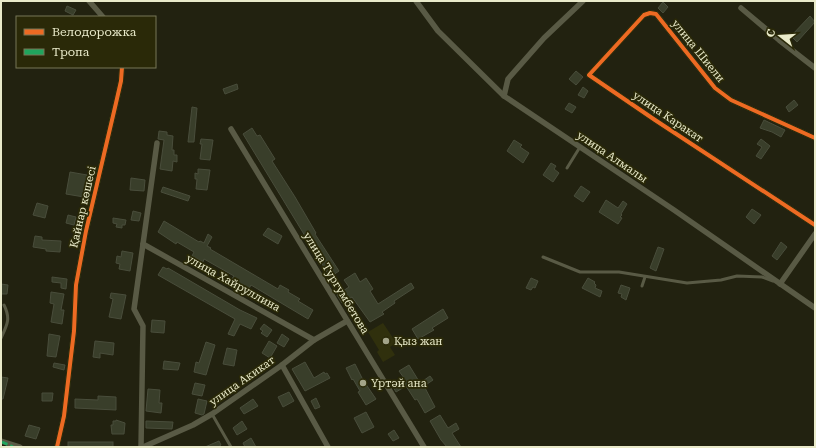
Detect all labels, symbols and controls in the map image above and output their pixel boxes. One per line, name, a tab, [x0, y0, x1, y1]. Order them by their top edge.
legend	[16, 16, 156, 68]
north arrow	[760, 16, 800, 56]
street label: улица Шиели	[669, 17, 727, 85]
text: Велодорожка	[52, 25, 137, 39]
text: С	[764, 27, 778, 39]
text: Тропа	[52, 45, 90, 59]
street label: улица Каракат	[630, 89, 706, 145]
street label: улица Алмалы	[574, 129, 650, 185]
street label: Қайнар көшесі	[67, 164, 99, 249]
street label: улица Тургумбетова	[300, 230, 372, 336]
street label: улица Хайруллина	[184, 252, 282, 314]
place label: Қыз жан	[394, 335, 443, 348]
marker: Қыз жан	[381, 336, 391, 346]
street label: улица Акикат	[207, 354, 277, 408]
place label: Үртәй ана	[371, 377, 427, 390]
marker: Үртәй ана	[358, 378, 368, 388]

